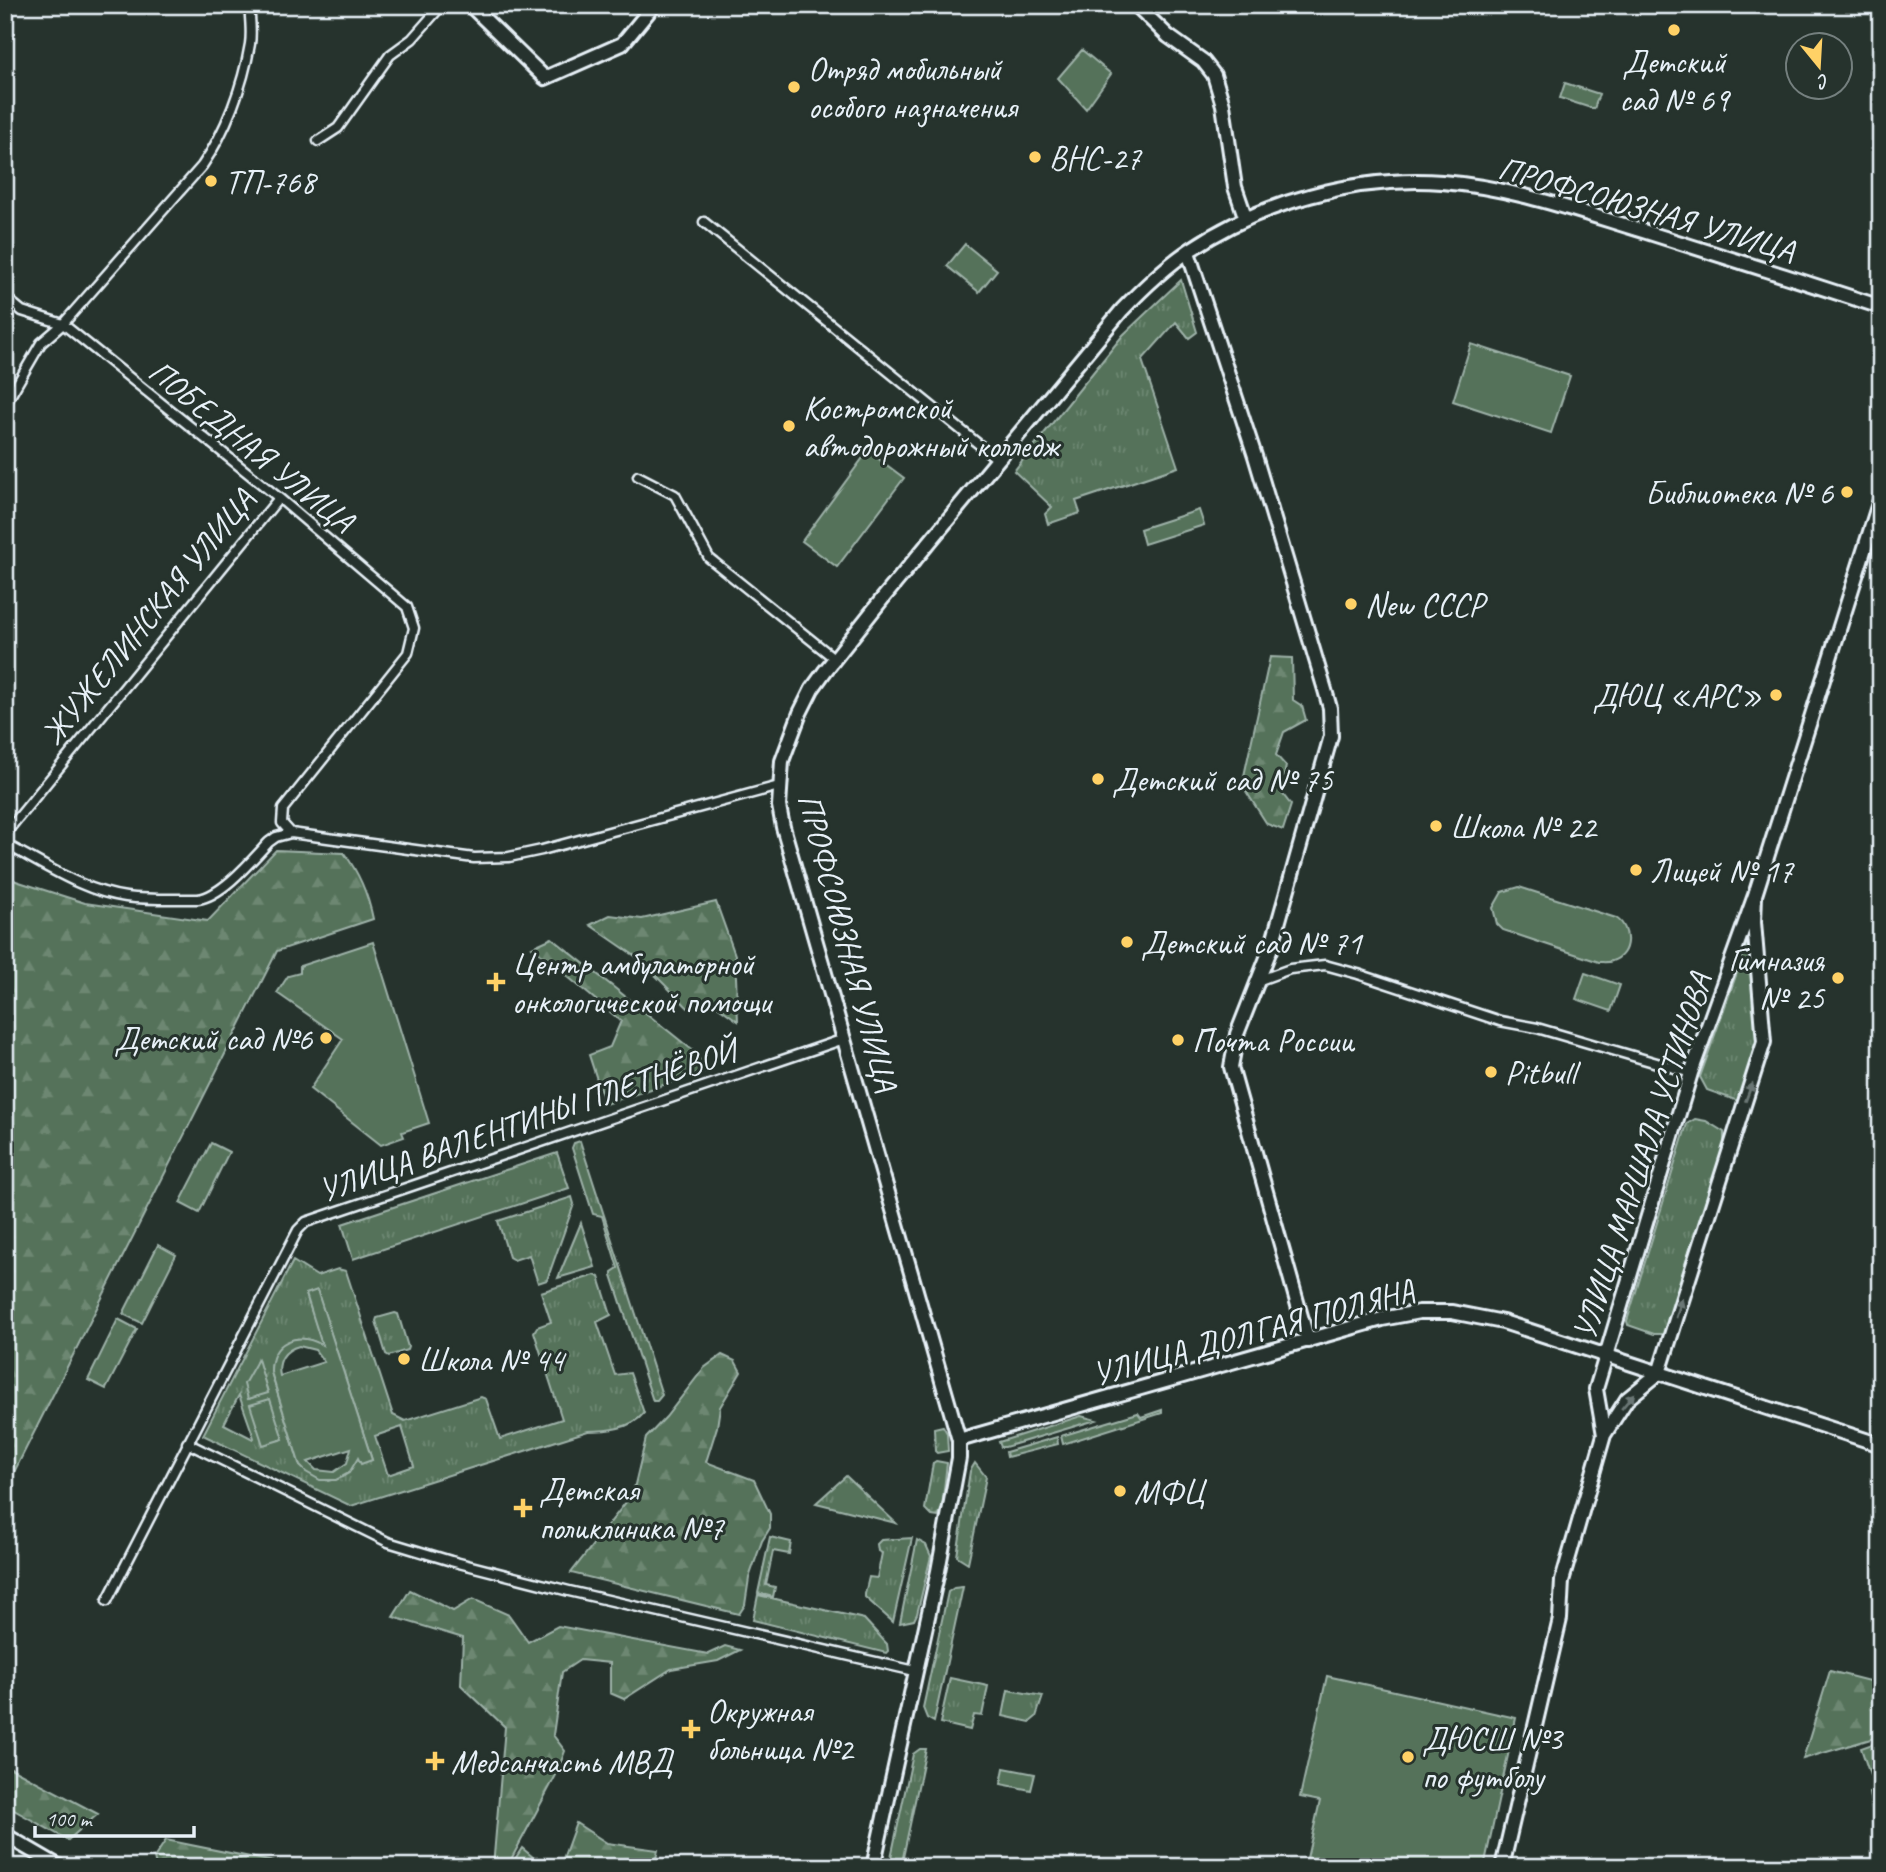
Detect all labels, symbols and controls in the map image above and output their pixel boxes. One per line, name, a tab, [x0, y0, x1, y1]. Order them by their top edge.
marker: Детский сад № 69	[1666, 22, 1682, 38]
north arrow	[1784, 32, 1854, 102]
place label: Детский сад № 69	[1619, 41, 1732, 121]
place label: Отряд мобильный особого назначения	[808, 48, 1020, 128]
text: С	[1813, 68, 1832, 95]
marker: Отряд мобильный особого назначения	[786, 79, 802, 95]
place label: ВНС-27	[1049, 137, 1143, 179]
street label: ПРОФСОЮЗНАЯ УЛИЦА	[1494, 147, 1801, 272]
marker: ВНС-27	[1027, 149, 1043, 165]
place label: ТП-768	[225, 161, 318, 203]
marker: ТП-768	[203, 173, 219, 189]
street label: ПОБЕДНАЯ УЛИЦА	[140, 350, 364, 542]
place label: Костромской автодорожный колледж	[803, 387, 1061, 467]
marker: Костромской автодорожный колледж	[781, 418, 797, 434]
place label: Библиотека № 6	[1645, 472, 1834, 514]
street label: ЖУЖЕЛИНСКАЯ УЛИЦА	[32, 479, 265, 753]
marker: Библиотека № 6	[1839, 484, 1855, 500]
place label: New СССР	[1365, 584, 1489, 626]
marker: New СССР	[1343, 596, 1359, 612]
place label: ДЮЦ «АРС»	[1592, 675, 1762, 717]
marker: ДЮЦ «АРС»	[1768, 687, 1784, 703]
place label: Детский сад № 75	[1112, 759, 1335, 801]
marker: Детский сад № 75	[1090, 771, 1106, 787]
street label: ПРОФСОЮЗНАЯ УЛИЦА	[788, 789, 908, 1097]
place label: Школа № 22	[1450, 806, 1599, 848]
marker: Школа № 22	[1428, 818, 1444, 834]
place label: Лицей № 17	[1650, 850, 1795, 892]
marker: Лицей № 17	[1628, 862, 1644, 878]
place label: Детский сад № 71	[1141, 922, 1364, 964]
marker: Детский сад № 71	[1119, 934, 1135, 950]
place label: Гимназия № 25	[1729, 939, 1826, 1019]
place label: Центр амбулаторной онкологической помощи	[512, 943, 774, 1023]
street label: УЛИЦА МАРШАЛА УСТИНОВА	[1563, 966, 1722, 1345]
marker: Гимназия № 25	[1830, 970, 1846, 986]
marker: Центр амбулаторной онкологической помощи	[486, 972, 506, 992]
place label: Детский сад №6	[114, 1018, 313, 1060]
place label: Почта России	[1192, 1020, 1356, 1062]
street label: УЛИЦА ВАЛЕНТИНЫ ПЛЕТНЁВОЙ	[313, 1027, 746, 1211]
marker: Детский сад №6	[318, 1030, 334, 1046]
marker: Почта России	[1170, 1032, 1186, 1048]
place label: Pitbull	[1505, 1052, 1581, 1094]
marker: Pitbull	[1483, 1064, 1499, 1080]
one-way arrow	[1743, 1081, 1754, 1102]
street label: УЛИЦА ДОЛГАЯ ПОЛЯНА	[1088, 1268, 1420, 1395]
one-way arrow	[1674, 1297, 1684, 1318]
place label: Школа № 44	[418, 1339, 567, 1381]
marker: Школа № 44	[396, 1351, 412, 1367]
one-way arrow	[1620, 1392, 1636, 1410]
place label: Детская поликлиника №7	[539, 1469, 726, 1549]
place label: МФЦ	[1134, 1471, 1208, 1513]
marker: МФЦ	[1112, 1483, 1128, 1499]
marker: Детская поликлиника №7	[513, 1498, 533, 1518]
place label: Окружная больница №2	[707, 1690, 856, 1770]
place label: ДЮСШ №3 по футболу	[1422, 1718, 1564, 1798]
marker: Окружная больница №2	[681, 1719, 701, 1739]
place label: Медсанчасть МВД	[451, 1741, 674, 1783]
marker: ДЮСШ №3 по футболу	[1400, 1749, 1416, 1765]
marker: Медсанчасть МВД	[425, 1751, 445, 1771]
scale bar	[35, 1795, 194, 1839]
text: 100 m	[46, 1806, 93, 1832]

